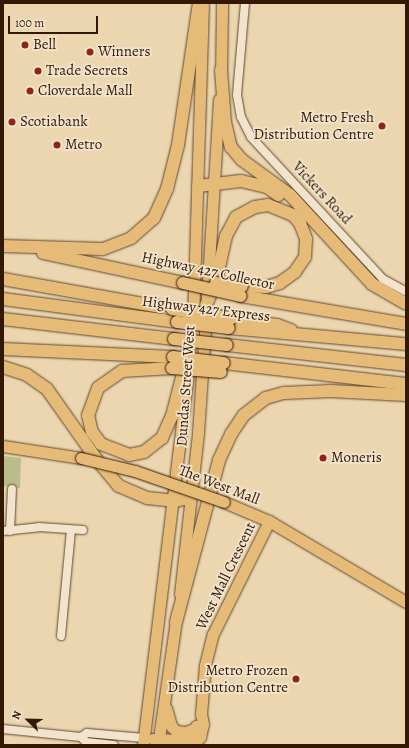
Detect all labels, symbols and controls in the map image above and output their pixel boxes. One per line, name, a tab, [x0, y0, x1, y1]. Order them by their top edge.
scale bar	[10, 8, 100, 34]
text: 100 m	[15, 15, 44, 31]
place label: Bell	[33, 36, 56, 54]
marker: Bell	[20, 40, 30, 50]
place label: Winners	[98, 43, 151, 61]
marker: Winners	[85, 47, 95, 57]
place label: Trade Secrets	[46, 62, 128, 80]
marker: Trade Secrets	[33, 66, 43, 76]
place label: Cloverdale Mall	[38, 82, 132, 100]
marker: Cloverdale Mall	[25, 86, 35, 96]
place label: Metro Fresh Distribution Centre	[253, 108, 374, 143]
place label: Scotiabank	[20, 113, 88, 131]
marker: Scotiabank	[7, 117, 17, 127]
marker: Metro Fresh Distribution Centre	[377, 121, 387, 131]
place label: Metro	[65, 136, 102, 154]
marker: Metro	[52, 140, 62, 150]
street label: Vickers Road	[288, 158, 356, 228]
street label: Highway 427 Collector	[140, 248, 276, 294]
street label: Highway 427 Express	[141, 292, 271, 326]
street label: Dundas Street West	[173, 325, 199, 447]
place label: Moneris	[331, 449, 382, 467]
marker: Moneris	[318, 453, 328, 463]
street label: The West Mall	[176, 461, 262, 509]
street label: West Mall Crescent	[192, 520, 260, 632]
place label: Metro Frozen Distribution Centre	[167, 661, 288, 696]
marker: Metro Frozen Distribution Centre	[291, 674, 301, 684]
north arrow	[8, 700, 48, 740]
text: N	[8, 709, 25, 722]

